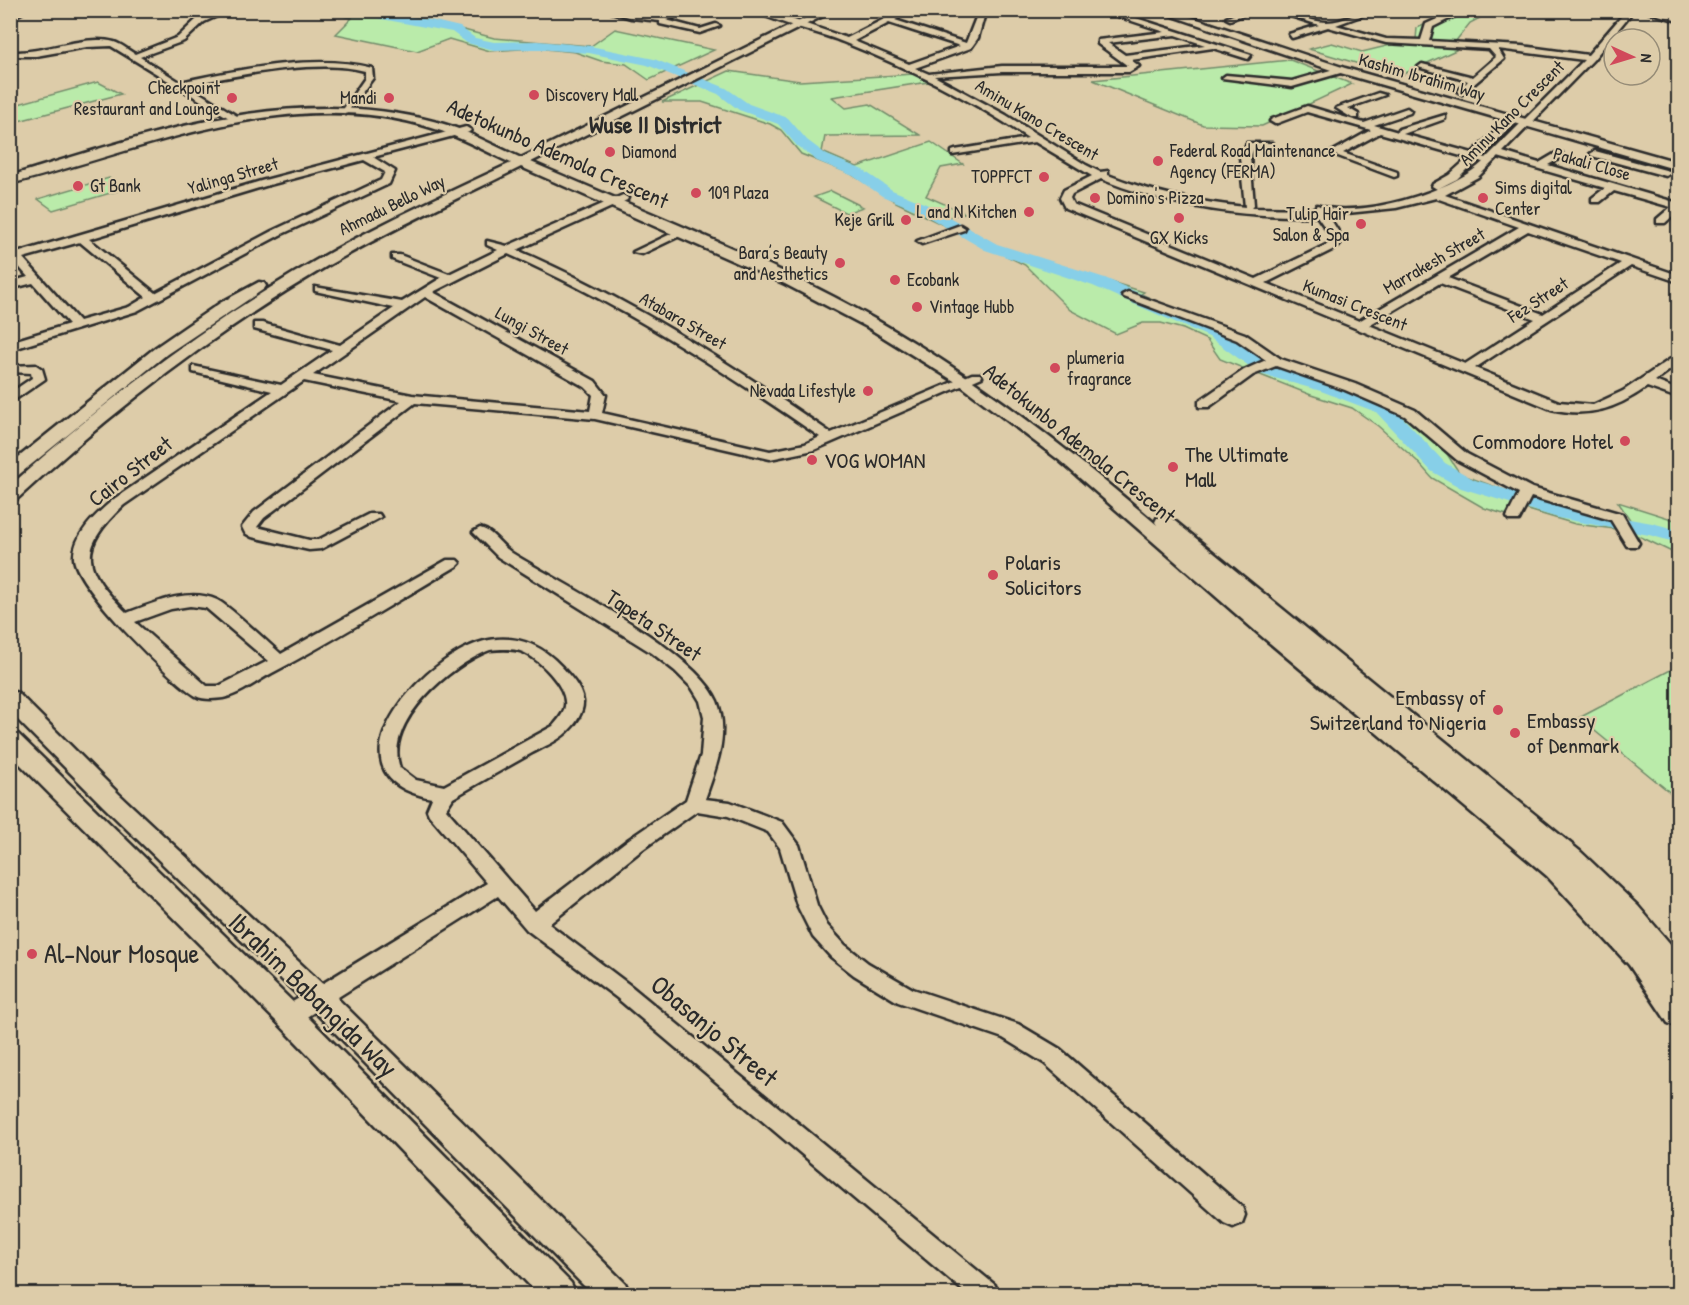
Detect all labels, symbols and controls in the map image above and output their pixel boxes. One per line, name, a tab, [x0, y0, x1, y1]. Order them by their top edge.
north arrow	[1602, 27, 1662, 87]
street label: Kashim Ibrahim Way	[1356, 46, 1489, 107]
text: N	[1636, 53, 1658, 64]
street label: Aminu Kano Crescent	[1453, 54, 1571, 171]
street label: Aminu Kano Crescent	[971, 73, 1104, 167]
place label: Checkpoint Restaurant and Lounge	[74, 75, 221, 121]
place label: Discovery Mall	[546, 82, 639, 107]
place label: Mandi	[340, 85, 377, 110]
marker: Discovery Mall	[527, 88, 541, 102]
marker: Checkpoint Restaurant and Lounge	[225, 91, 239, 105]
marker: Mandi	[382, 91, 396, 105]
street label: Adetokunbo Ademola Crescent	[443, 91, 674, 216]
district label: Wuse II District	[589, 108, 722, 140]
place label: Federal Road Maintenance Agency (FERMA)	[1169, 138, 1335, 184]
place label: Diamond	[622, 139, 676, 164]
street label: Pakali Close	[1551, 141, 1634, 186]
marker: Diamond	[603, 145, 617, 159]
street label: Yalinga Street	[185, 150, 282, 200]
marker: Federal Road Maintenance Agency (FERMA)	[1151, 154, 1165, 168]
place label: TOPPFCT	[971, 164, 1033, 189]
street label: Ahmadu Bello Way	[335, 168, 449, 241]
marker: TOPPFCT	[1037, 170, 1051, 184]
place label: Gt Bank	[90, 173, 141, 198]
place label: Sims digital Center	[1495, 175, 1572, 221]
marker: Gt Bank	[71, 179, 85, 193]
place label: 109 Plaza	[708, 180, 769, 205]
place label: Domino's Pizza	[1107, 185, 1204, 210]
marker: 109 Plaza	[689, 186, 703, 200]
marker: Domino's Pizza	[1088, 191, 1102, 205]
marker: Sims digital Center	[1476, 191, 1490, 205]
place label: L and N Kitchen	[917, 199, 1017, 224]
place label: Tulip Hair Salon & Spa	[1273, 201, 1349, 247]
marker: L and N Kitchen	[1022, 205, 1036, 219]
place label: Keje Grill	[835, 207, 894, 232]
marker: GX Kicks	[1172, 211, 1186, 225]
marker: Keje Grill	[899, 213, 913, 227]
marker: Tulip Hair Salon & Spa	[1354, 217, 1368, 231]
street label: Marrakesh Street	[1378, 221, 1490, 300]
place label: GX Kicks	[1150, 225, 1208, 250]
place label: Bara’s Beauty and Aesthetics	[734, 240, 828, 286]
marker: Bara’s Beauty and Aesthetics	[833, 256, 847, 270]
place label: Ecobank	[907, 267, 960, 292]
street label: Fez Street	[1502, 270, 1574, 329]
street label: Kumasi Crescent	[1299, 272, 1412, 337]
marker: Ecobank	[888, 273, 902, 287]
street label: Atabara Street	[635, 286, 732, 356]
place label: Vintage Hubb	[929, 294, 1014, 319]
street label: Lungi Street	[491, 300, 574, 361]
marker: Vintage Hubb	[910, 300, 924, 314]
place label: plumeria fragrance	[1067, 345, 1132, 391]
street label: Adetokunbo Ademola Crescent	[978, 356, 1183, 530]
marker: plumeria fragrance	[1048, 361, 1062, 375]
place label: Nevada Lifestyle	[750, 378, 856, 403]
marker: Nevada Lifestyle	[861, 384, 875, 398]
place label: Commodore Hotel	[1472, 426, 1613, 456]
street label: Cairo Street	[82, 428, 179, 513]
marker: Commodore Hotel	[1618, 434, 1632, 448]
place label: The Ultimate Mall	[1185, 439, 1289, 494]
place label: VOG WOMAN	[824, 445, 926, 475]
marker: VOG WOMAN	[805, 453, 819, 467]
marker: The Ultimate Mall	[1166, 460, 1180, 474]
place label: Polaris Solicitors	[1005, 547, 1082, 602]
marker: Polaris Solicitors	[986, 568, 1000, 582]
street label: Tapeta Street	[600, 582, 708, 668]
place label: Embassy of Switzerland to Nigeria	[1310, 682, 1486, 737]
marker: Embassy of Switzerland to Nigeria	[1491, 703, 1505, 717]
place label: Embassy of Denmark	[1527, 705, 1619, 760]
marker: Embassy of Denmark	[1508, 726, 1522, 740]
street label: Ibrahim Babangida Way	[220, 904, 406, 1085]
place label: Al-Nour Mosque	[44, 935, 200, 972]
marker: Al-Nour Mosque	[25, 947, 39, 961]
street label: Obasanjo Street	[643, 966, 787, 1095]

